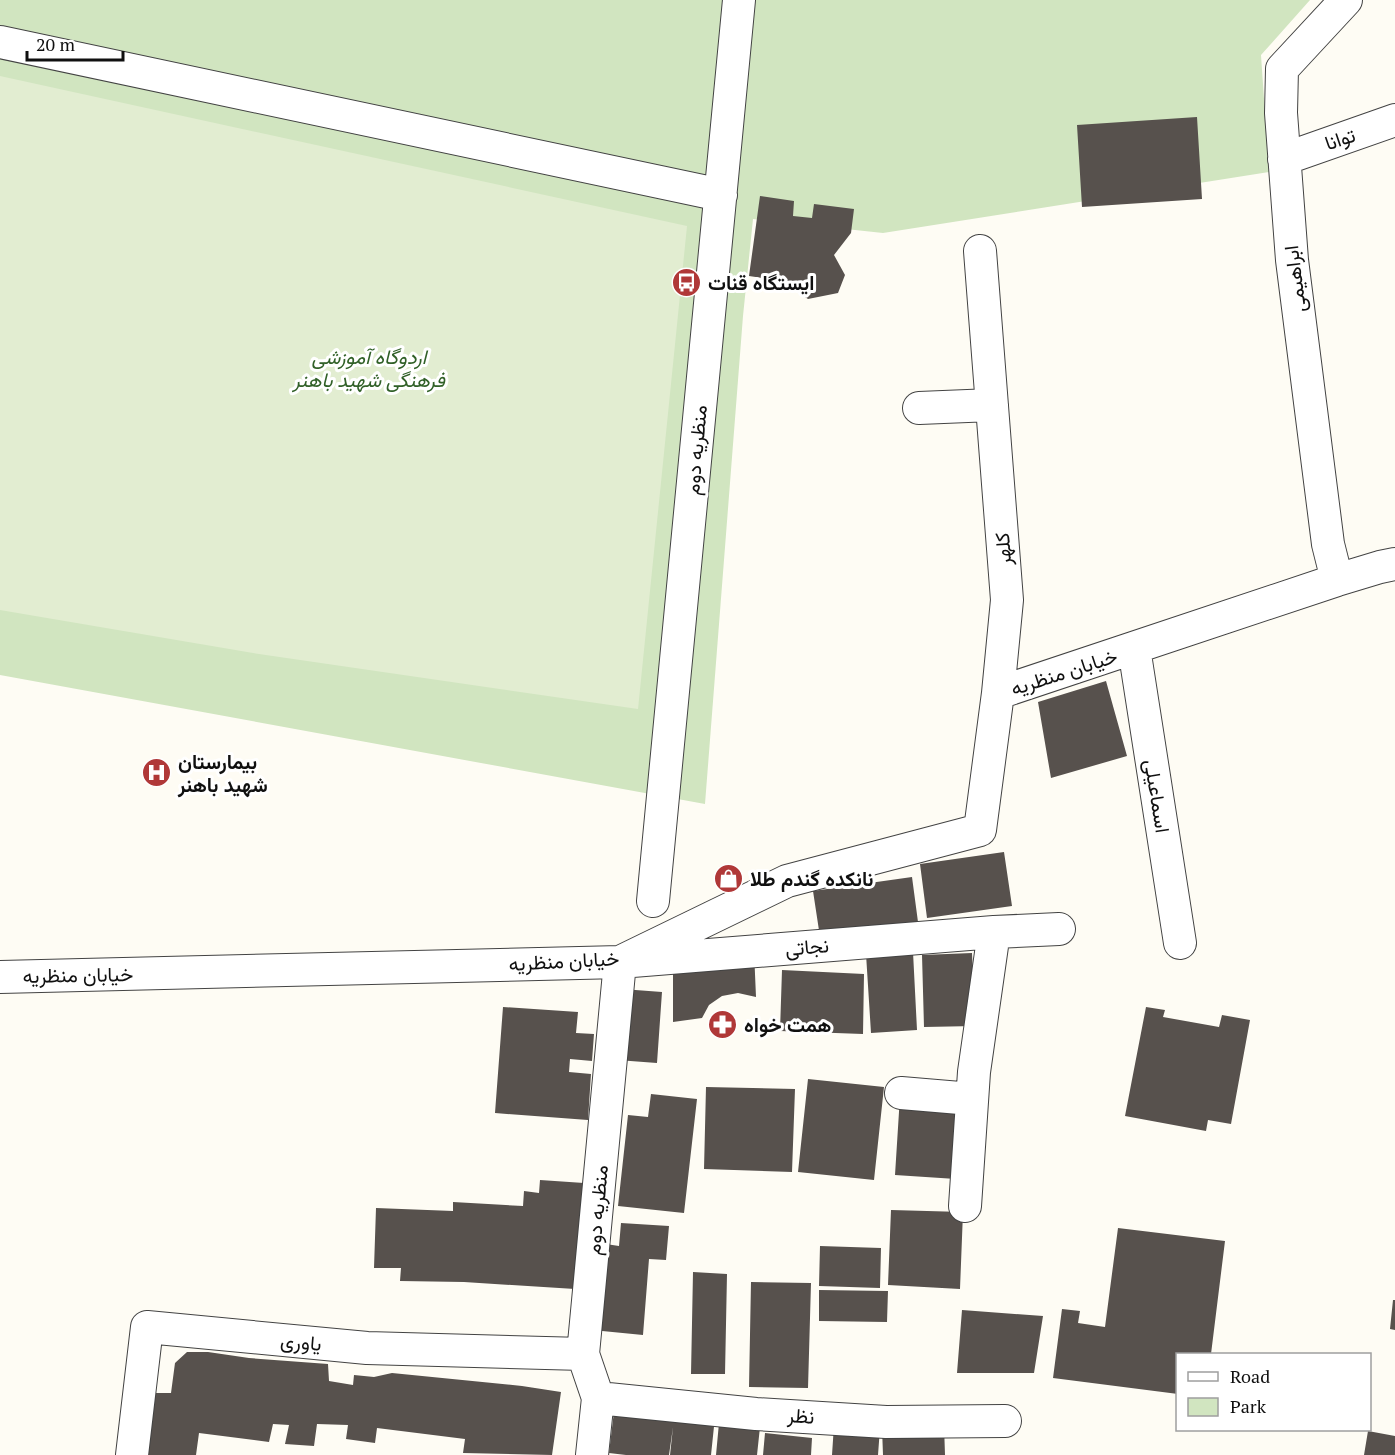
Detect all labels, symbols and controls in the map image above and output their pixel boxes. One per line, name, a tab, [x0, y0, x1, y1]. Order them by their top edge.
scale bar	[27, 24, 123, 62]
text: 20 m	[36, 32, 76, 56]
street label: توانا	[1321, 121, 1359, 156]
street label: ابراهیمی	[1277, 244, 1312, 314]
bus stop icon: ایستگاه قنات	[671, 267, 703, 299]
place label: ایستگاه قنات	[708, 269, 814, 296]
park label: اردوگاه آموزشی فرهنگی شهید باهنر	[291, 343, 446, 393]
street label: منظریه دوم	[678, 404, 713, 496]
street label: کلهر	[988, 532, 1017, 567]
street label: خیابان منظریه	[1007, 642, 1121, 701]
place label: بیمارستان شهید باهنر	[177, 748, 268, 798]
hospital icon: بیمارستان شهید باهنر	[141, 757, 173, 789]
street label: اسماعیلی	[1138, 757, 1177, 835]
shop icon: نانکده گندم طلا	[713, 863, 745, 895]
place label: نانکده گندم طلا	[750, 865, 873, 892]
street label: نجاتی	[784, 931, 830, 962]
street label: خیابان منظریه	[508, 944, 620, 977]
street label: خیابان منظریه	[22, 960, 134, 989]
pharmacy icon: همت خواه	[707, 1009, 739, 1041]
place label: همت خواه	[744, 1011, 831, 1038]
street label: منظریه دوم	[579, 1164, 614, 1256]
street label: یاوری	[279, 1326, 323, 1357]
legend	[1176, 1353, 1371, 1431]
text: Road	[1230, 1364, 1270, 1388]
text: Park	[1230, 1394, 1267, 1418]
street label: نظر	[786, 1401, 815, 1430]

